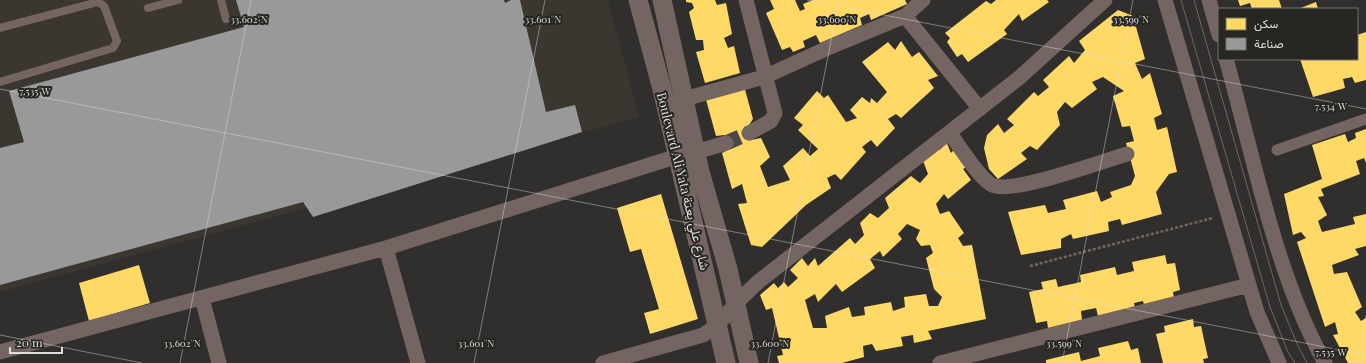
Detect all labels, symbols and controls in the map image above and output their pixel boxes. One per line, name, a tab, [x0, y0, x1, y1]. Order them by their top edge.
legend	[1218, 8, 1358, 60]
text: 33.602°N	[230, 12, 268, 26]
text: 33.601°N	[525, 12, 561, 26]
text: 33.600°N	[818, 12, 856, 26]
text: 33.599°N	[1113, 12, 1149, 26]
text: سكن	[1254, 15, 1278, 32]
text: صناعة	[1254, 35, 1284, 51]
text: 7.535°W	[19, 84, 52, 98]
street label: Boulevard Ali Yata شارع علي يعتة	[651, 90, 714, 272]
text: 7.534°W	[1315, 99, 1348, 113]
scale bar	[10, 329, 62, 355]
text: 20 m	[16, 334, 43, 350]
text: 33.602°N	[163, 336, 201, 350]
text: 33.601°N	[458, 336, 494, 350]
text: 33.600°N	[751, 336, 789, 350]
text: 33.599°N	[1046, 336, 1082, 350]
text: 7.535°W	[1315, 345, 1348, 359]

